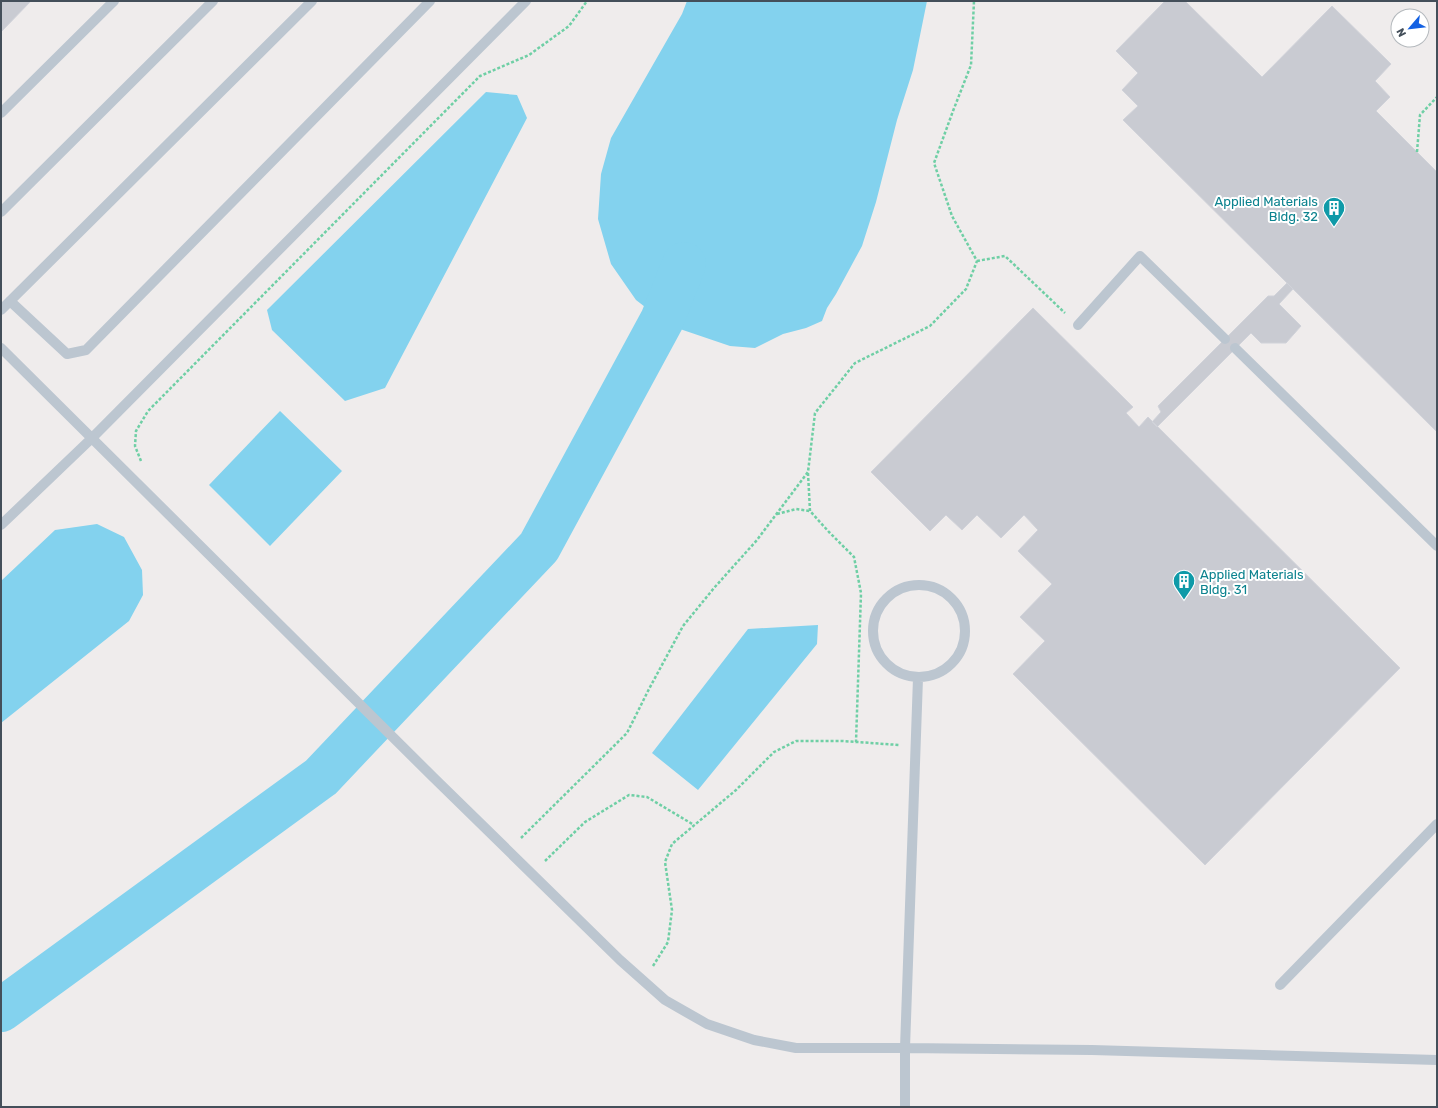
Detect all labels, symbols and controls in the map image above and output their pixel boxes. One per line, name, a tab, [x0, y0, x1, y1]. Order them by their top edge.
north arrow	[1390, 8, 1430, 48]
text: N	[1394, 26, 1409, 39]
place label: Applied Materials Bldg. 32	[1214, 194, 1318, 225]
building icon: Applied Materials Bldg. 32	[1321, 195, 1347, 228]
place label: Applied Materials Bldg. 31	[1200, 567, 1304, 598]
building icon: Applied Materials Bldg. 31	[1171, 568, 1197, 601]

